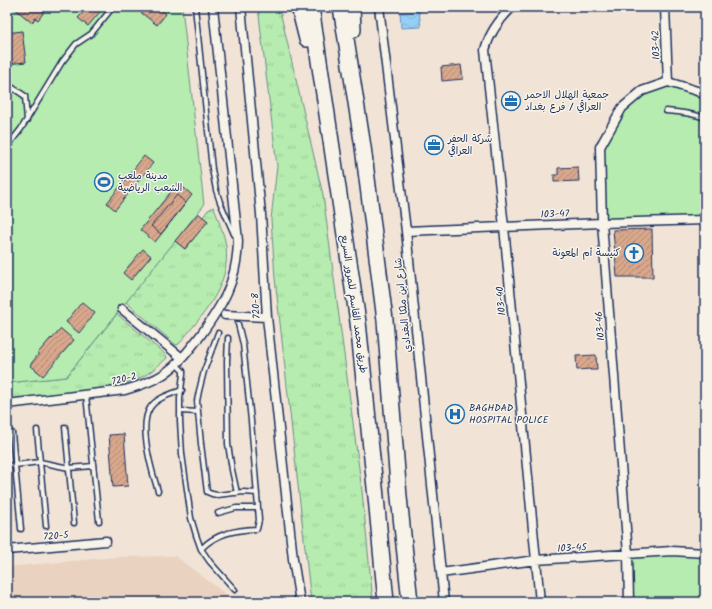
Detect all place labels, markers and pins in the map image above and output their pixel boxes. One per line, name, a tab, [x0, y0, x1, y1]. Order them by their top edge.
place label: جمعية الهلال الاحمر العراقي / فرع بغداد	[524, 87, 609, 115]
office icon: جمعية الهلال الاحمر العراقي / فرع بغداد	[500, 90, 522, 112]
place label: شركة الحفر العراقي	[447, 131, 492, 159]
office icon: شركة الحفر العراقي	[423, 134, 445, 156]
place label: مدينة ملعب الشعب الرياضية	[118, 168, 182, 196]
sports icon: مدينة ملعب الشعب الرياضية	[93, 171, 115, 193]
church icon: كنيسة أم المعونة	[623, 242, 645, 264]
place label: كنيسة أم المعونة	[552, 245, 620, 261]
place label: BAGHDAD HOSPITAL POLICE	[469, 400, 550, 428]
hospital icon: BAGHDAD HOSPITAL POLICE	[444, 403, 466, 425]

